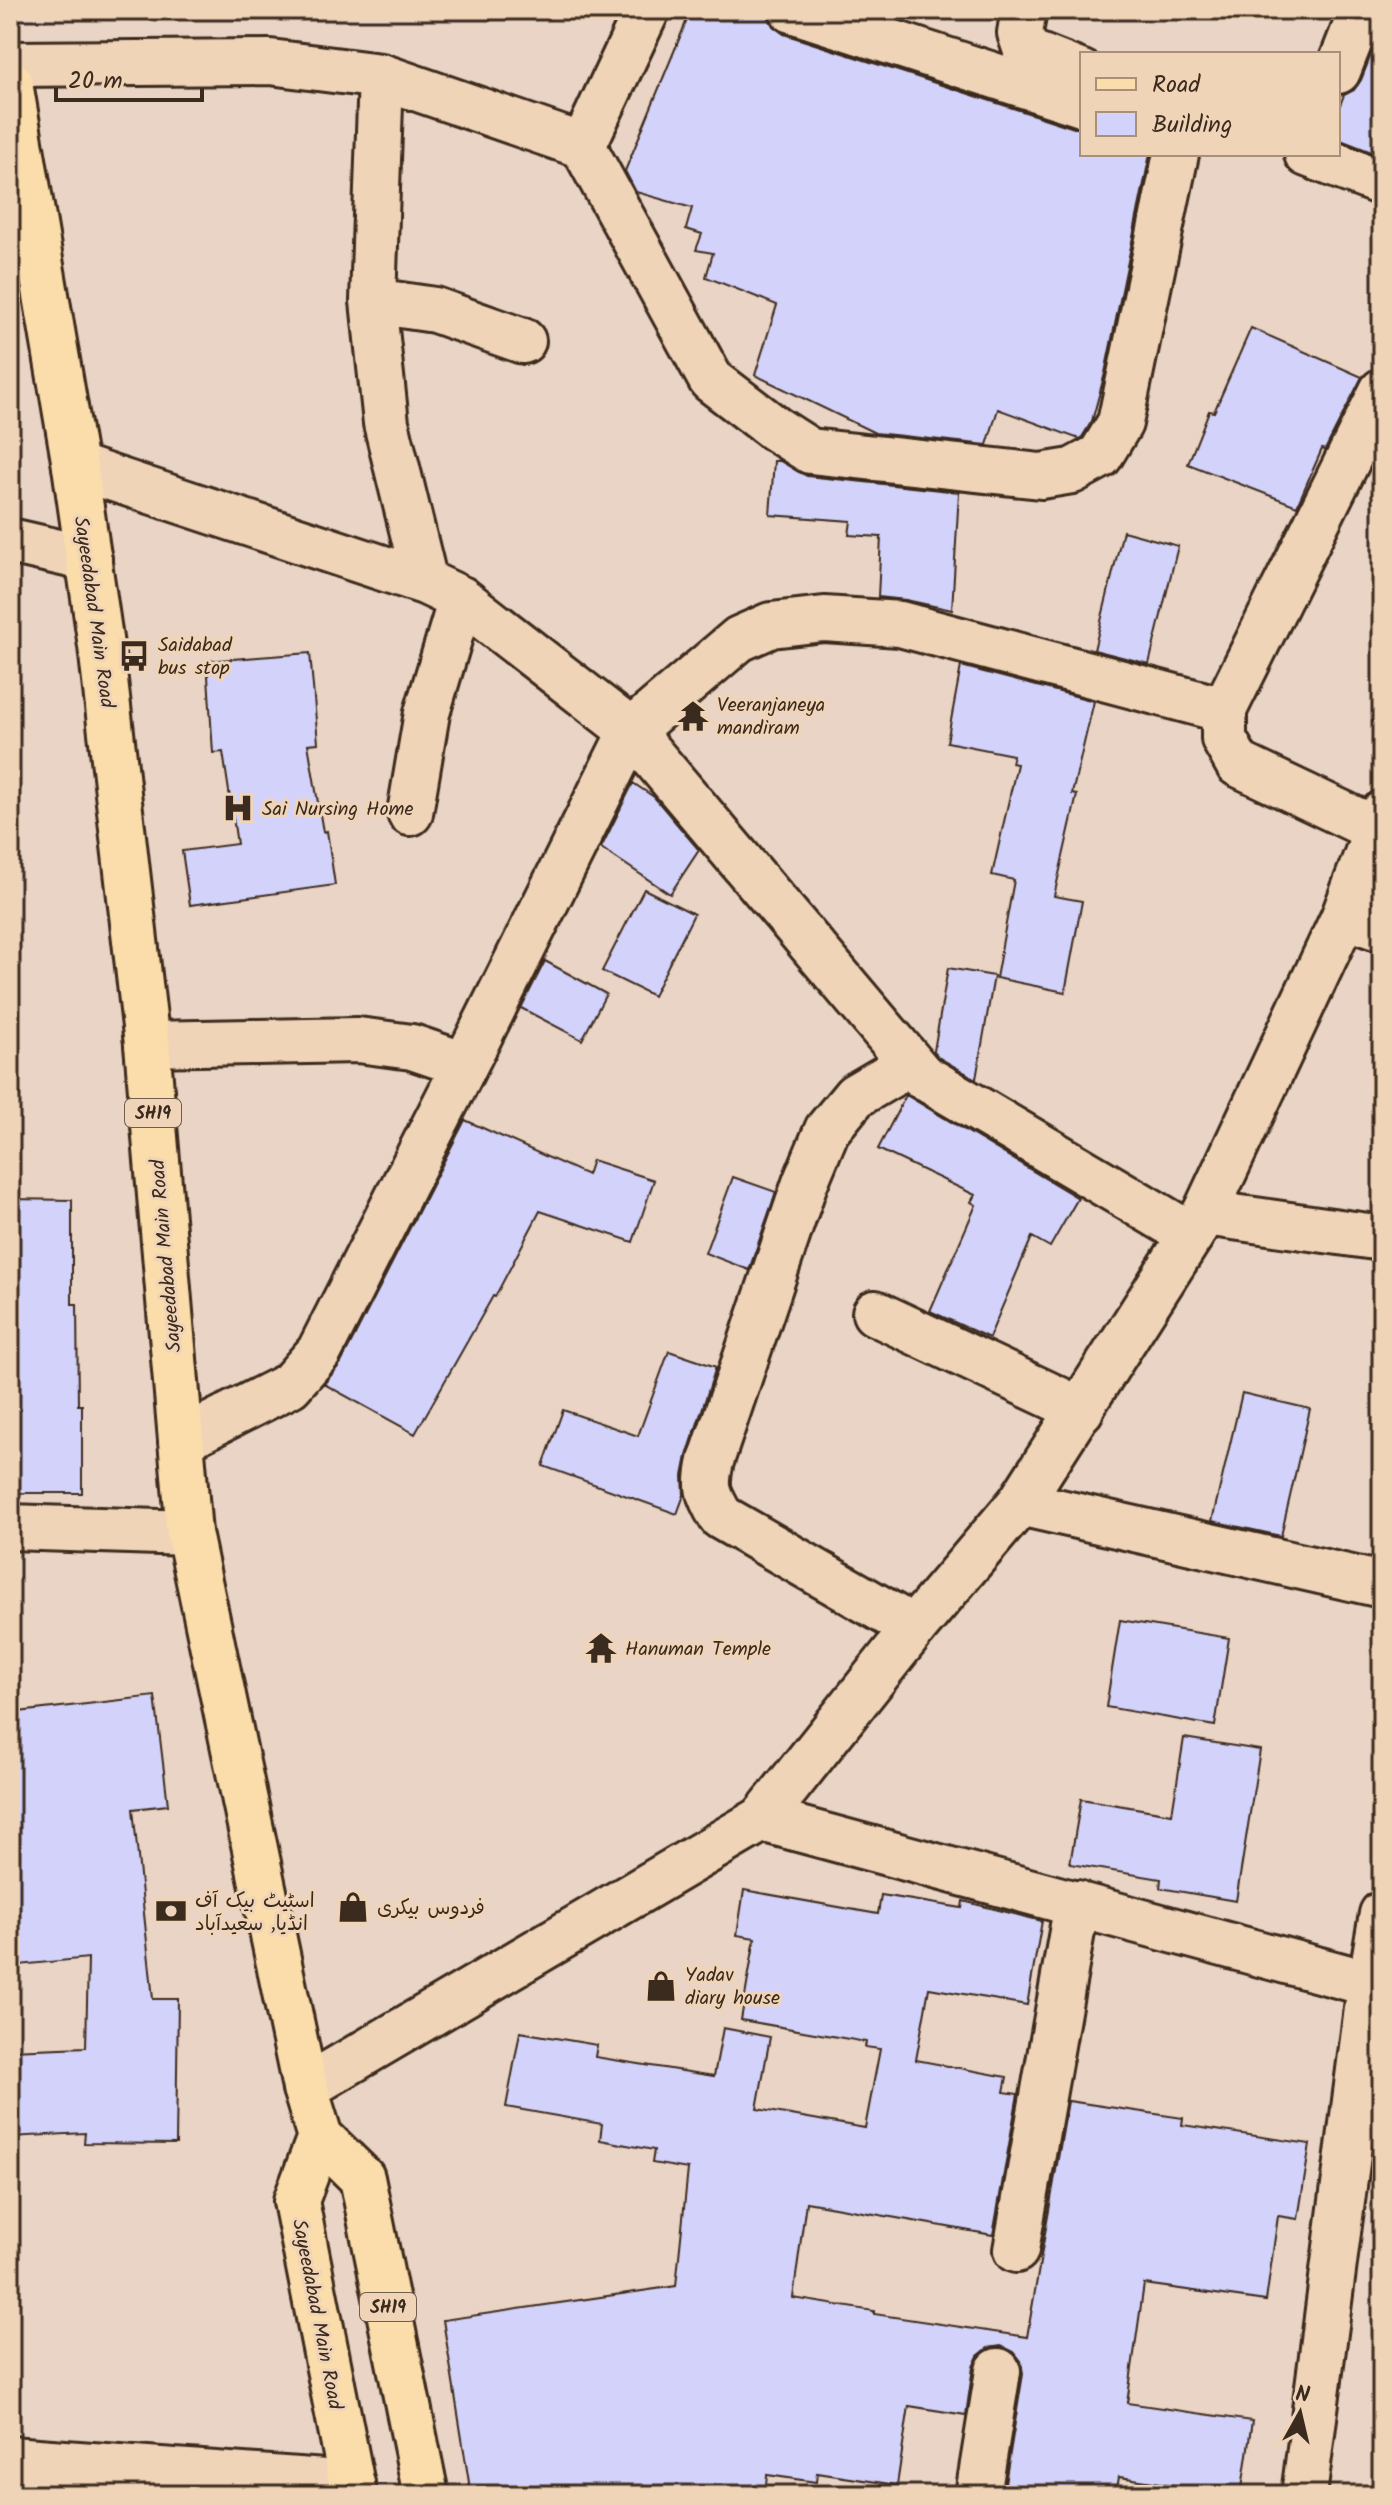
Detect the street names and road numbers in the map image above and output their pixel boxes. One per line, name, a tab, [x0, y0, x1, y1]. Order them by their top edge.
street label: Sayeedabad Main Road	[64, 514, 122, 711]
road number: SH19	[125, 1099, 181, 1127]
street label: Sayeedabad Main Road	[143, 1157, 191, 1354]
street label: Sayeedabad Main Road	[282, 2216, 350, 2413]
road number: SH19	[360, 2293, 416, 2321]

